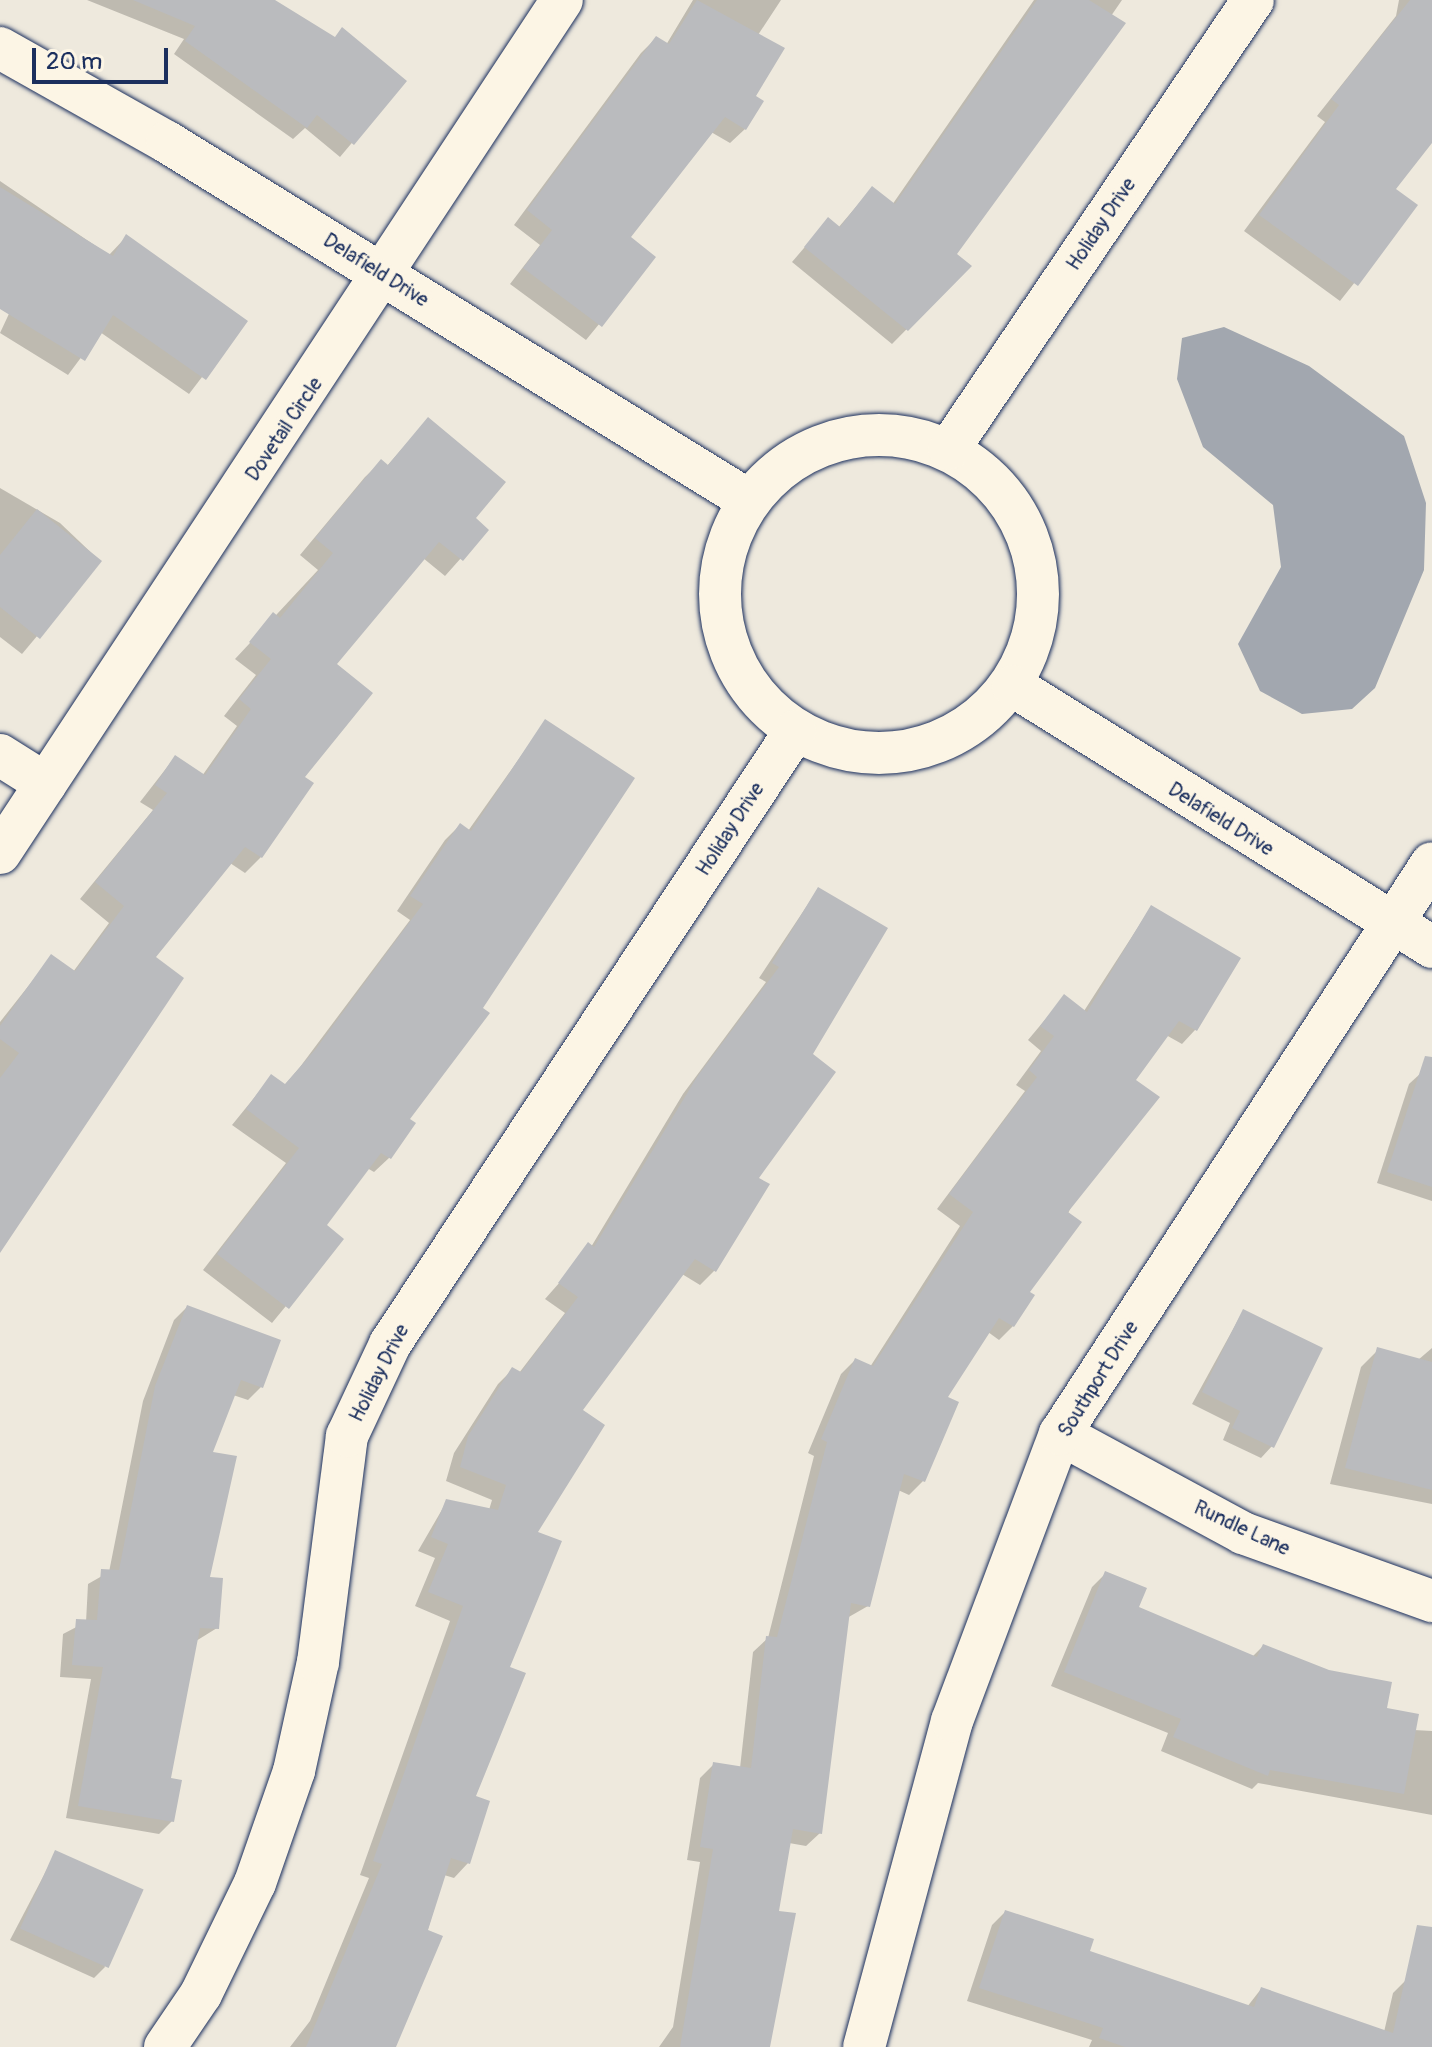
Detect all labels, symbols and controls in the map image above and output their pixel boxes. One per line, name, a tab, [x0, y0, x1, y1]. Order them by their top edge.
scale bar	[36, 32, 172, 82]
text: 20 m	[46, 47, 102, 76]
street label: Holiday Drive	[1061, 173, 1141, 275]
street label: Delafield Drive	[319, 228, 433, 312]
street label: Dovetail Circle	[241, 373, 327, 485]
street label: Delafield Drive	[1164, 777, 1278, 861]
street label: Holiday Drive	[691, 778, 769, 880]
street label: Southport Drive	[1053, 1317, 1143, 1441]
street label: Holiday Drive	[344, 1320, 414, 1426]
street label: Rundle Lane	[1190, 1495, 1294, 1561]

